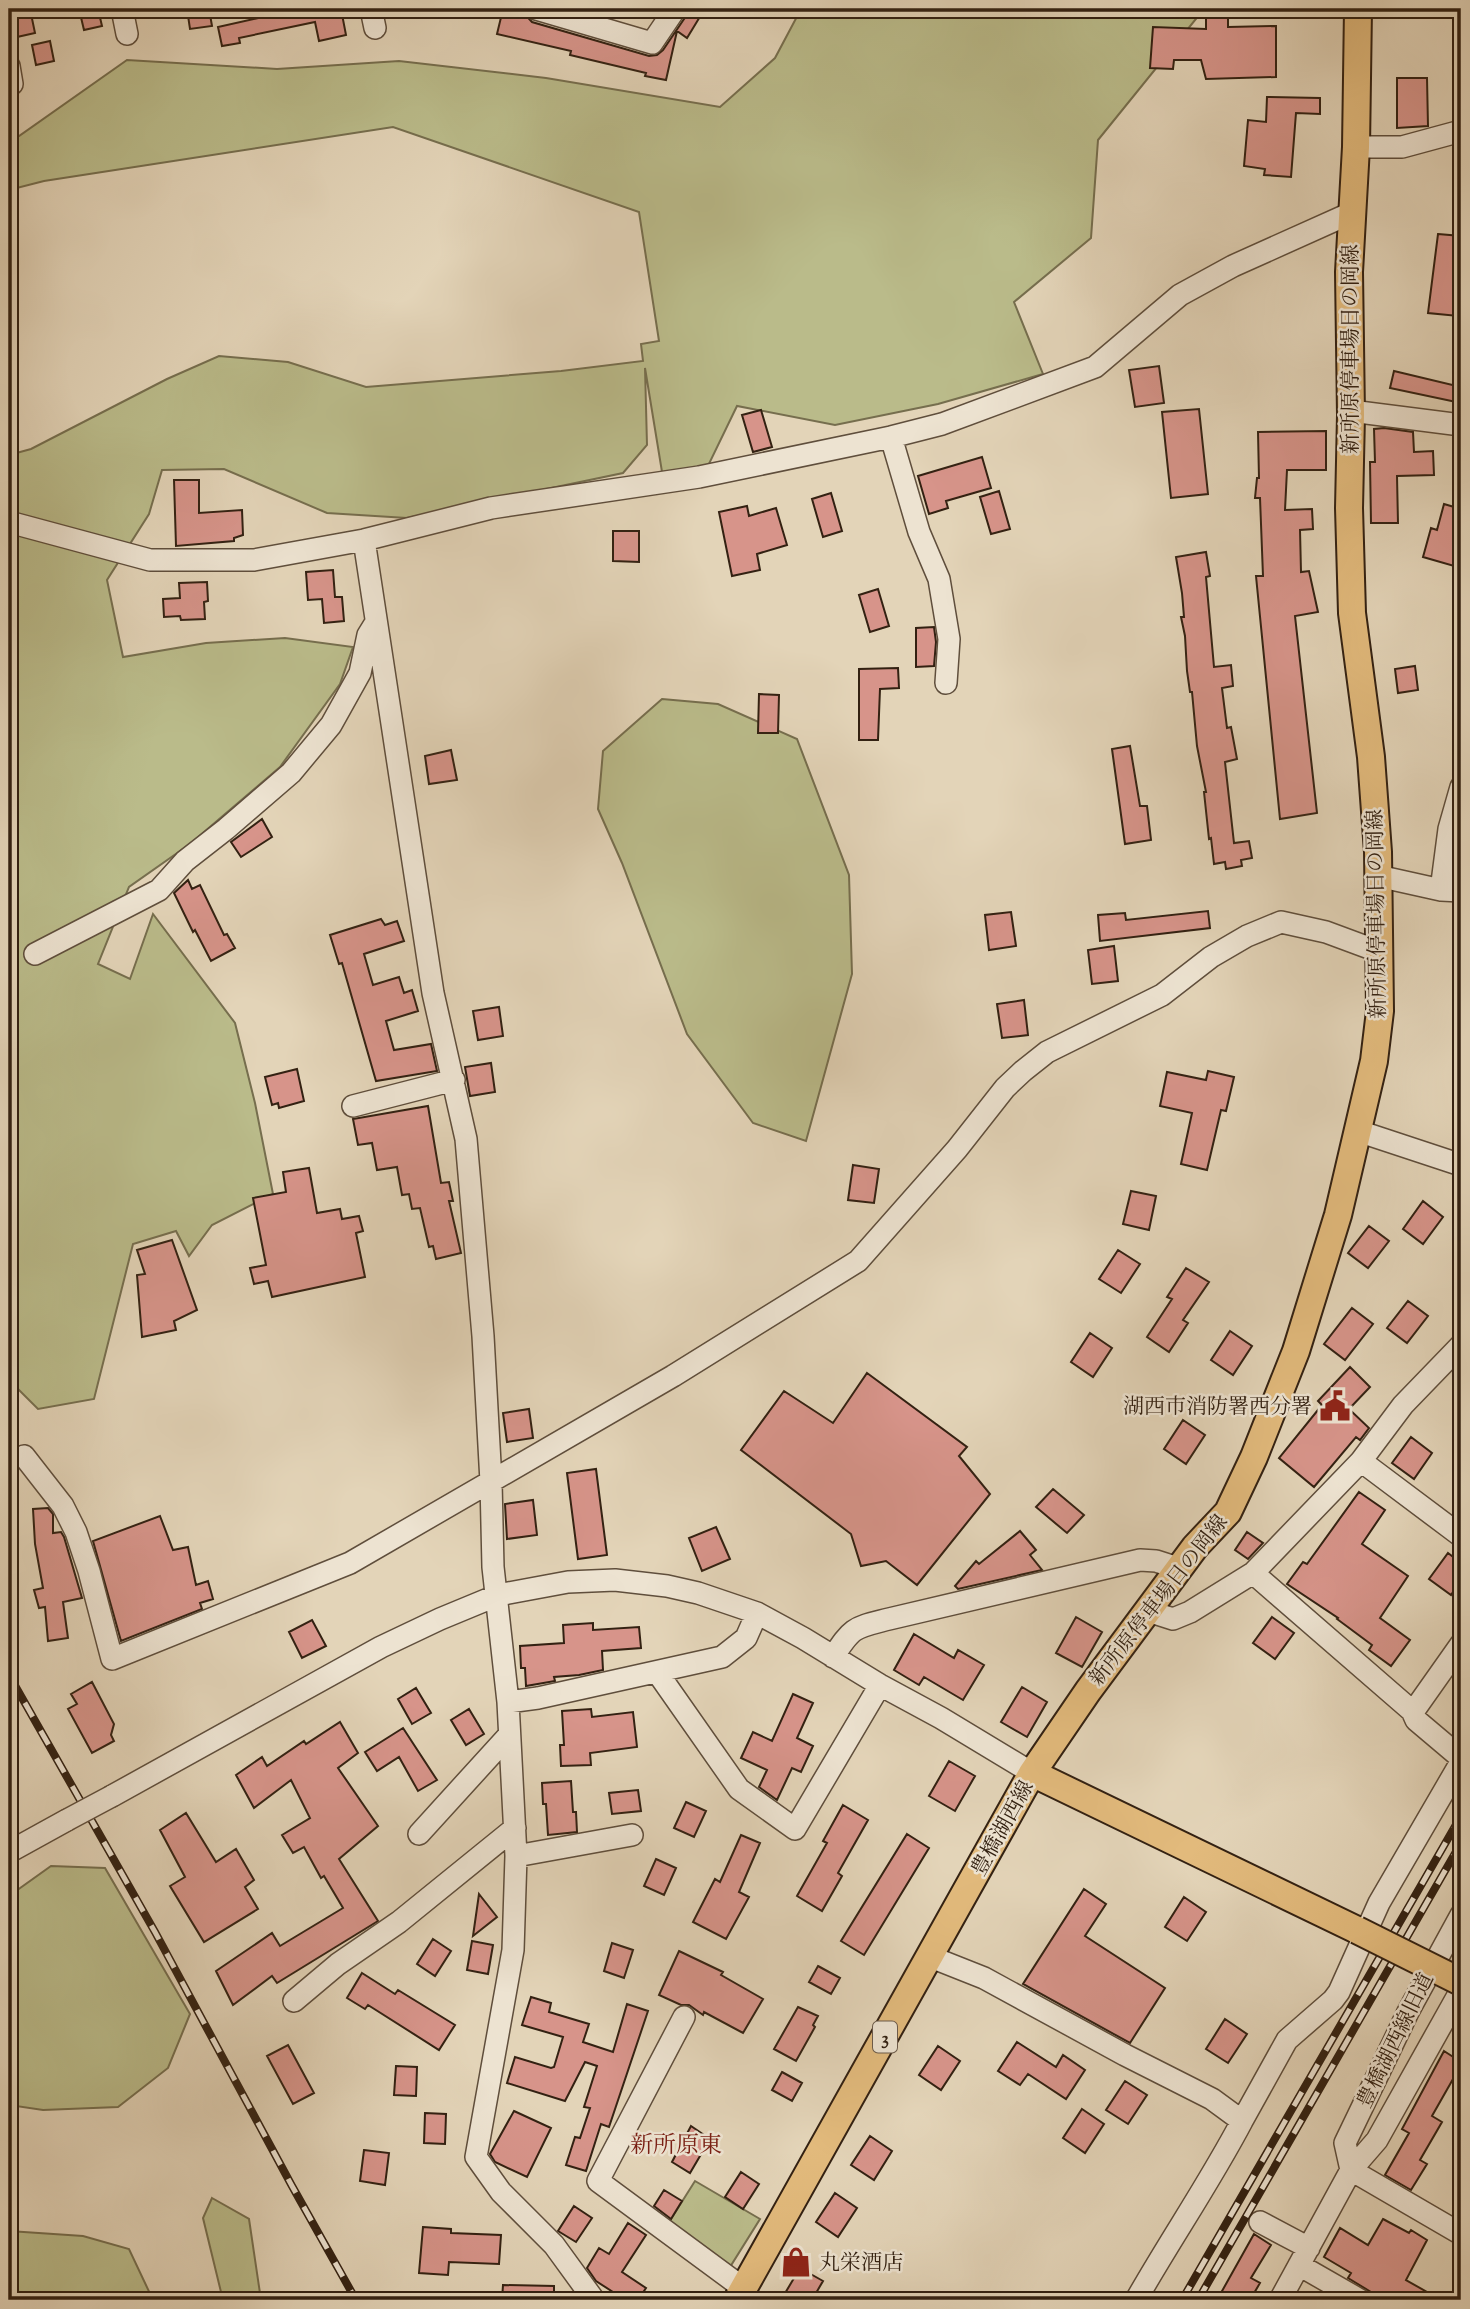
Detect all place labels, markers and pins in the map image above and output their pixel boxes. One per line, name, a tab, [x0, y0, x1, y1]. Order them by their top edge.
public building icon: 湖西市消防署西分署	[1318, 1389, 1352, 1423]
place label: 湖西市消防署西分署	[1123, 1393, 1312, 1423]
shop icon: 丸栄酒店	[779, 2245, 813, 2279]
place label: 丸栄酒店	[819, 2249, 903, 2279]

